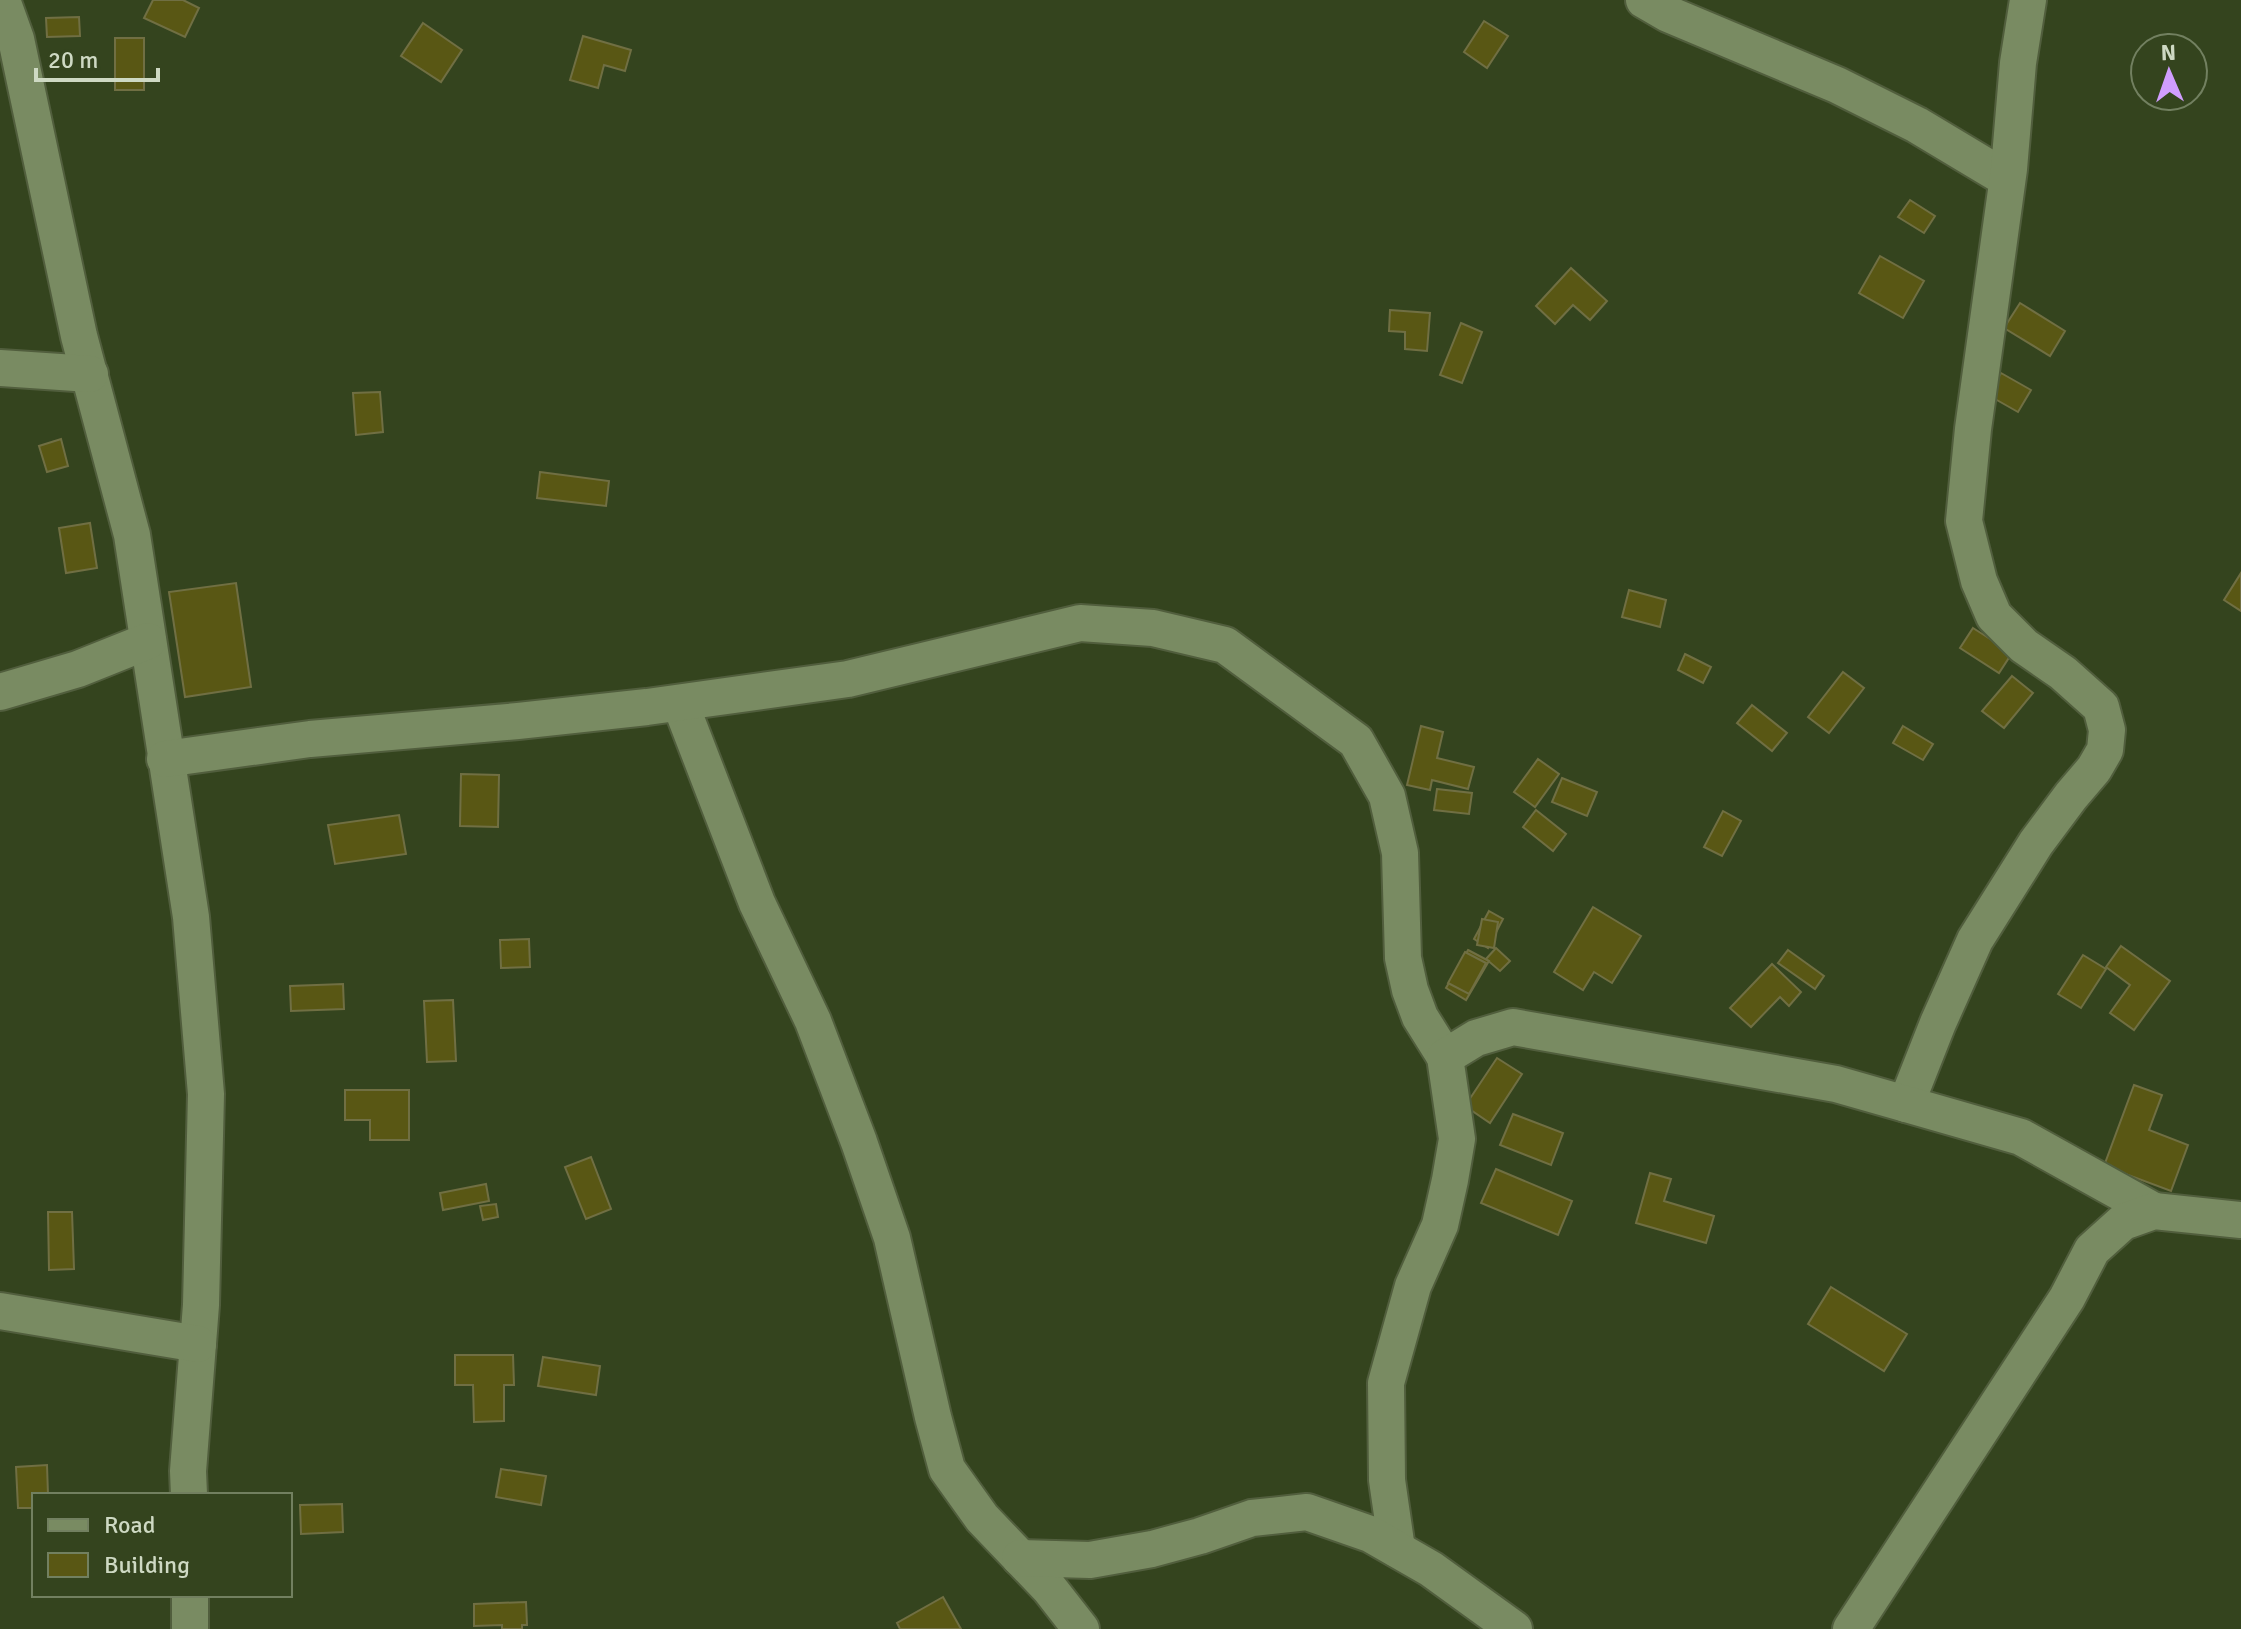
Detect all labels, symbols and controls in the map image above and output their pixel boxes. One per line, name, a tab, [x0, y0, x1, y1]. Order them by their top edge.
scale bar	[36, 32, 158, 82]
north arrow	[2129, 32, 2209, 112]
text: N	[2160, 39, 2176, 66]
text: 20 m	[48, 45, 98, 75]
legend	[32, 1493, 292, 1597]
text: Road	[104, 1510, 155, 1540]
text: Building	[104, 1550, 190, 1580]

